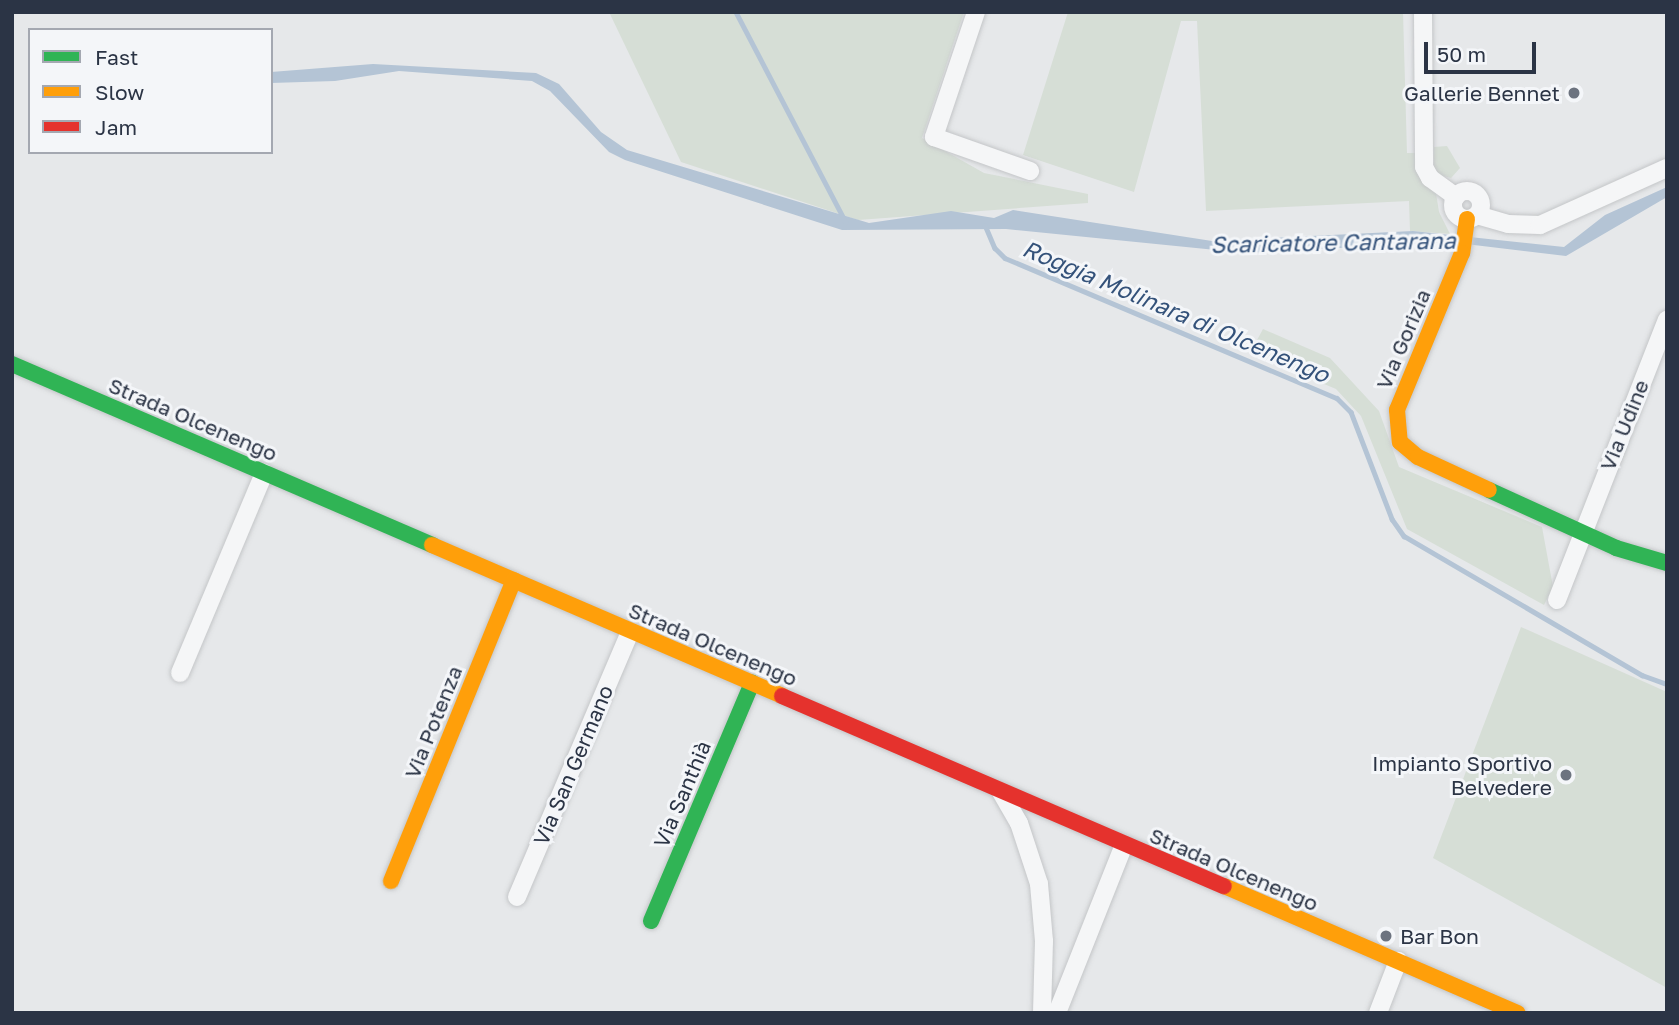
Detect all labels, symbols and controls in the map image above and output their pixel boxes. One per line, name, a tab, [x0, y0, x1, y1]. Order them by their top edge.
legend	[28, 28, 273, 154]
scale bar	[1427, 28, 1539, 72]
text: 50 m	[1437, 41, 1486, 67]
text: Fast	[95, 44, 138, 70]
text: Slow	[95, 79, 144, 105]
place label: Gallerie Bennet	[1404, 80, 1560, 106]
marker: Gallerie Bennet	[1566, 85, 1582, 101]
text: Jam	[95, 114, 137, 140]
water label: Scaricatore Cantarana	[1210, 226, 1456, 258]
water label: Roggia Molinara di Olcenengo	[1019, 234, 1333, 388]
street label: Via Gorizia	[1371, 285, 1435, 393]
street label: Strada Olcenengo	[105, 372, 281, 466]
street label: Via Udine	[1594, 376, 1654, 474]
street label: Strada Olcenengo	[625, 597, 801, 691]
street label: Via Potenza	[399, 662, 467, 782]
street label: Via San Germano	[528, 681, 618, 849]
street label: Via Santhià	[648, 737, 716, 851]
place label: Impianto Sportivo Belvedere	[1372, 750, 1552, 800]
marker: Impianto Sportivo Belvedere	[1558, 767, 1574, 783]
street label: Strada Olcenengo	[1146, 822, 1322, 916]
place label: Bar Bon	[1400, 923, 1479, 949]
marker: Bar Bon	[1378, 928, 1394, 944]

